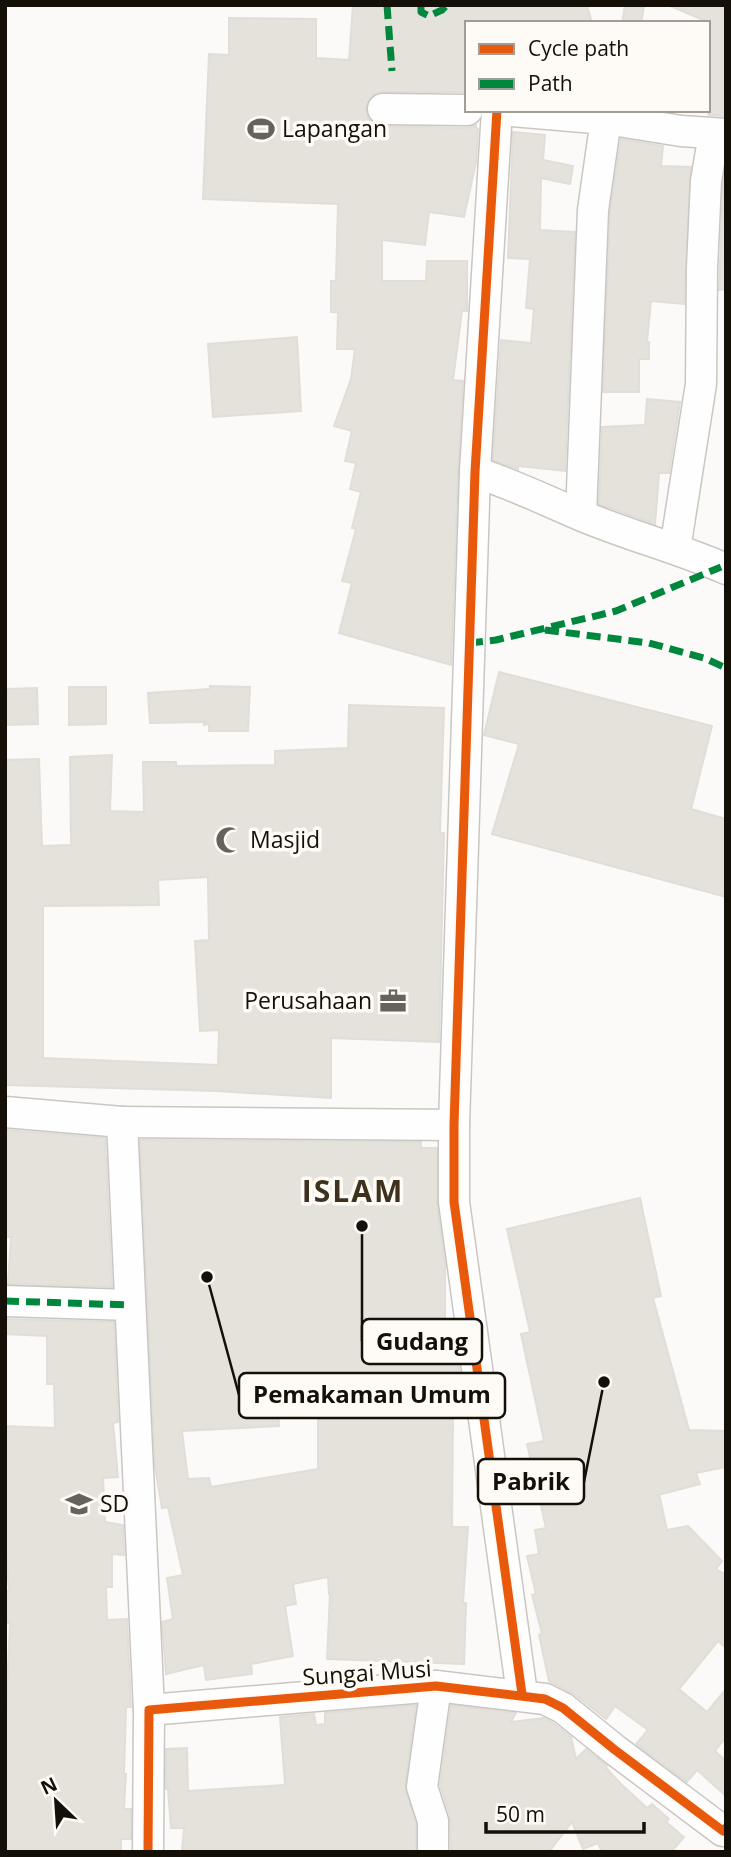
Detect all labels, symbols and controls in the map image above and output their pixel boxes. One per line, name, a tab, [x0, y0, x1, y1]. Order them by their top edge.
legend	[465, 21, 710, 112]
text: Cycle path	[528, 34, 629, 62]
text: Path	[528, 69, 573, 97]
place label: Lapangan	[282, 112, 387, 144]
sports icon: Lapangan	[246, 114, 276, 144]
place label: Masjid	[250, 823, 320, 855]
mosque icon: Masjid	[214, 825, 244, 855]
place label: Perusahaan	[244, 984, 372, 1016]
office icon: Perusahaan	[378, 986, 408, 1016]
district label: ISLAM	[302, 1170, 404, 1211]
callout: Gudang	[362, 1319, 482, 1364]
text: Gudang	[376, 1324, 469, 1357]
callout: Pemakaman Umum	[239, 1373, 505, 1418]
text: Pemakaman Umum	[253, 1377, 491, 1410]
callout: Pabrik	[478, 1459, 584, 1504]
text: Pabrik	[492, 1464, 570, 1497]
place label: SD	[100, 1487, 129, 1519]
school or university icon: SD	[64, 1489, 94, 1519]
street label: Sungai Musi	[301, 1652, 433, 1692]
north arrow	[21, 1766, 91, 1836]
text: N	[36, 1771, 61, 1801]
scale bar	[486, 1790, 644, 1834]
text: 50 m	[496, 1800, 545, 1828]

